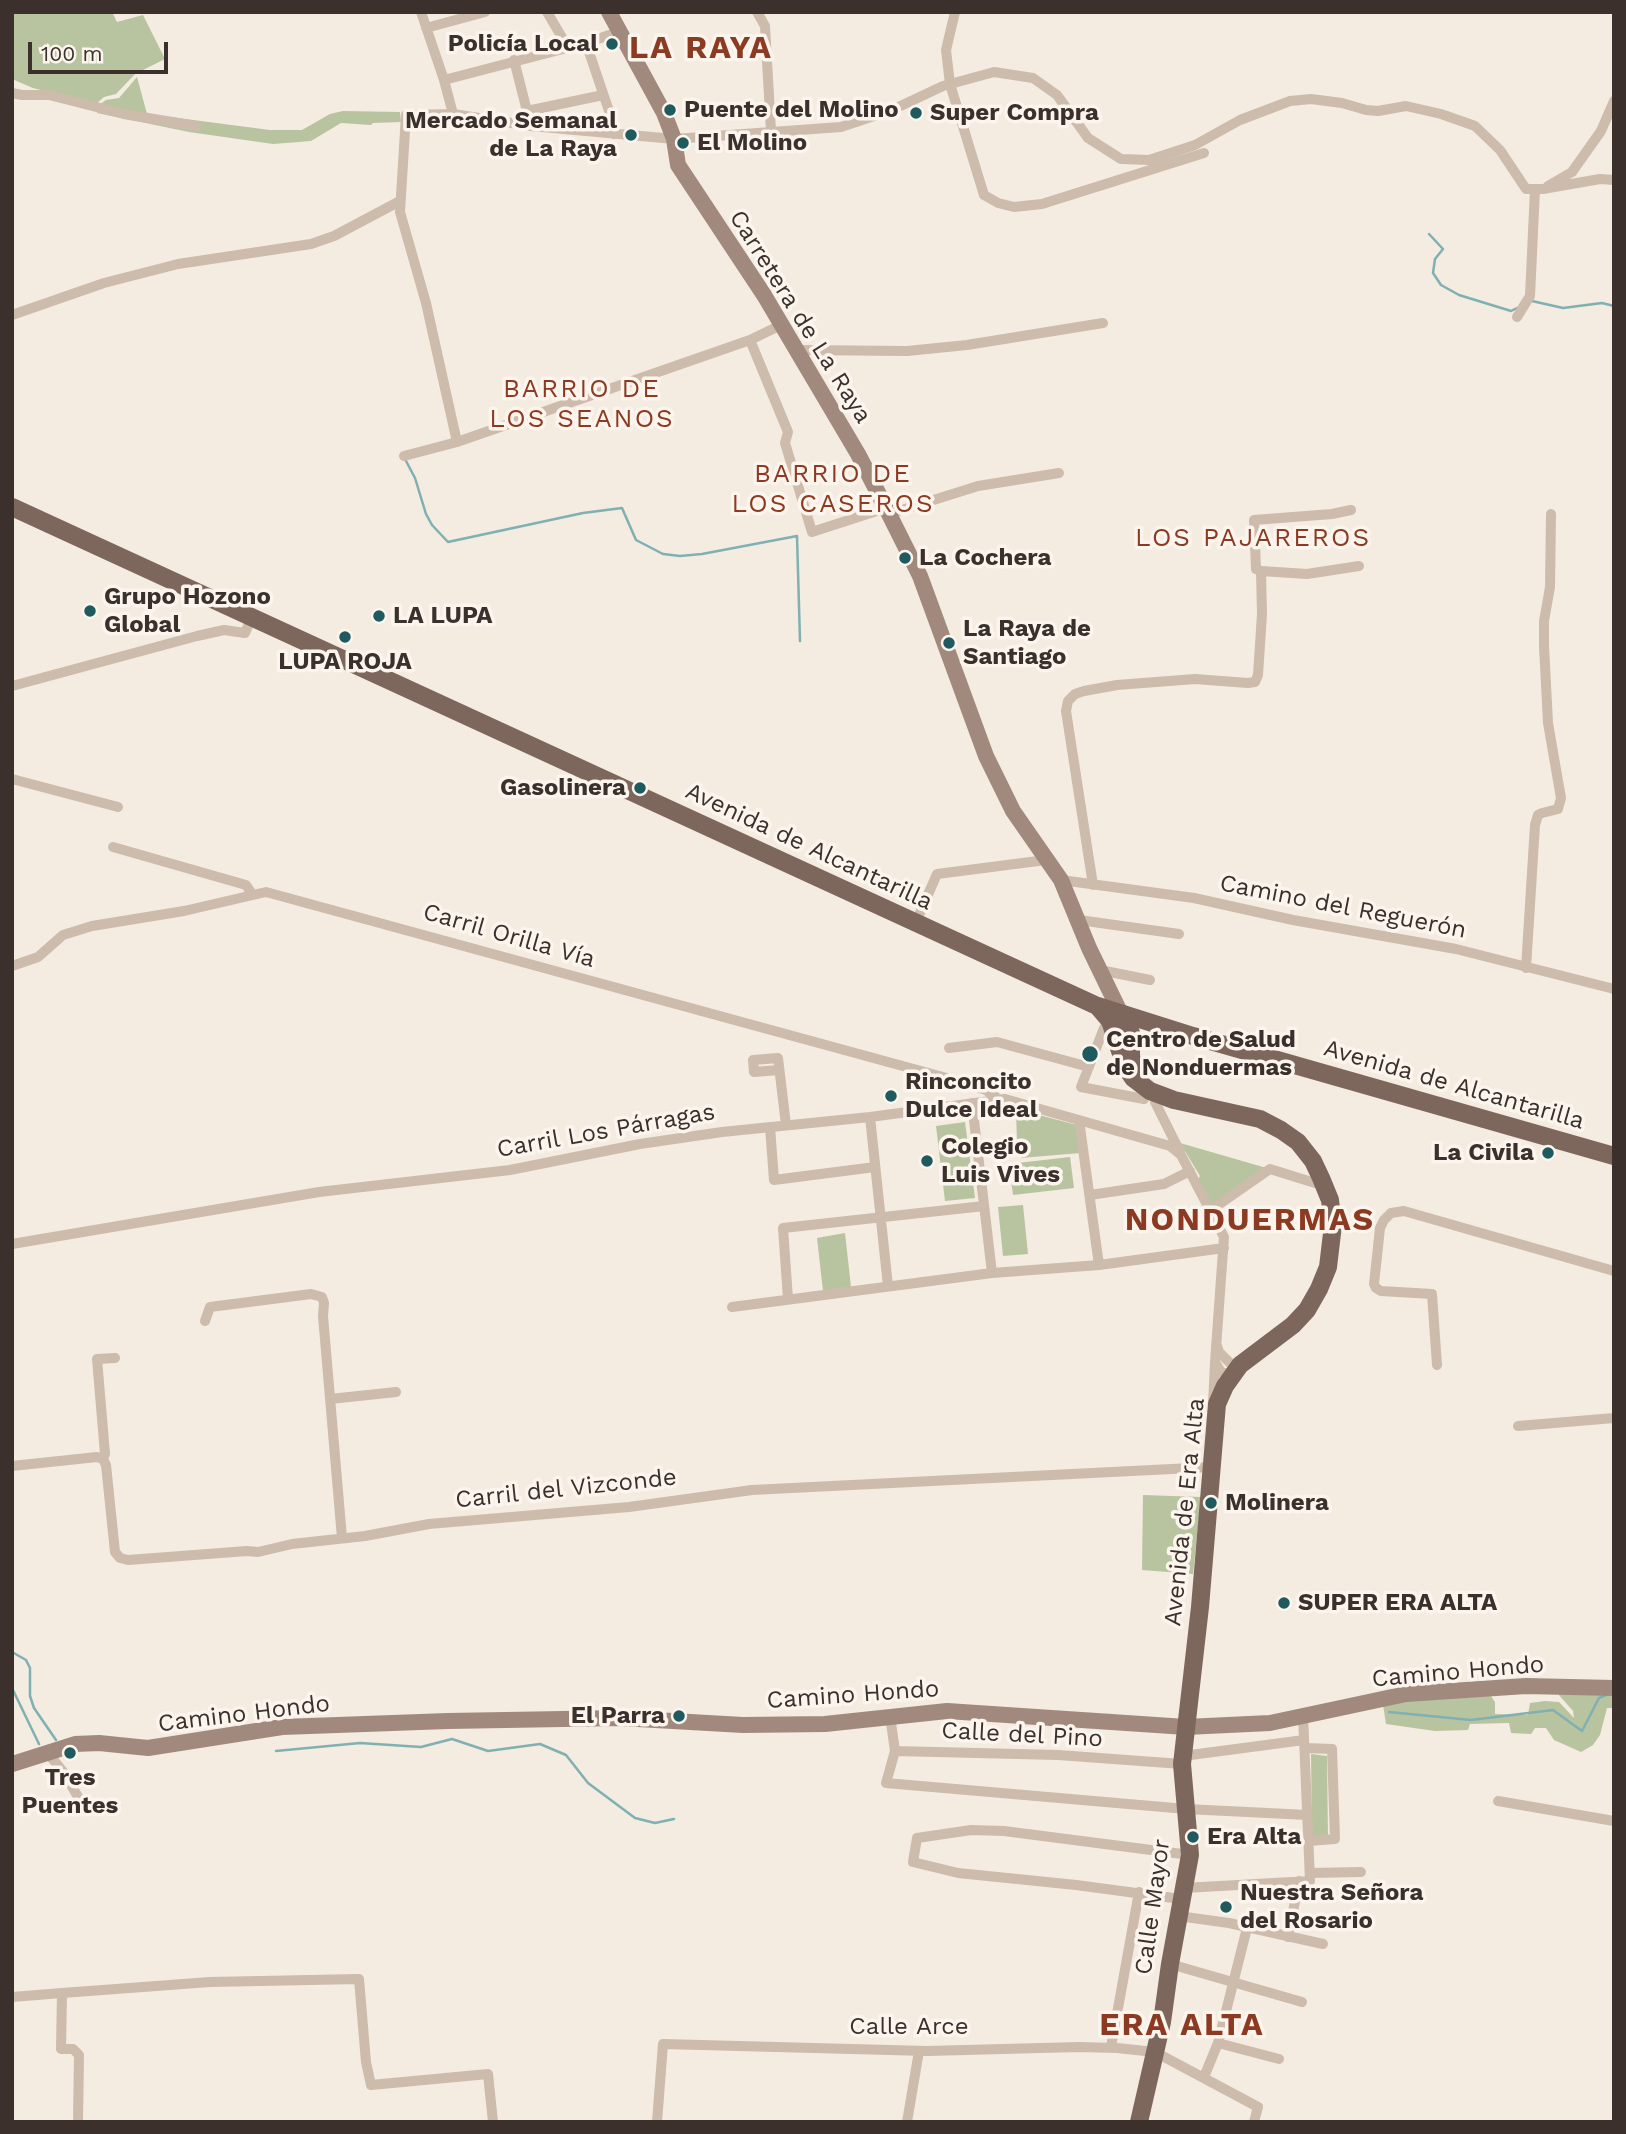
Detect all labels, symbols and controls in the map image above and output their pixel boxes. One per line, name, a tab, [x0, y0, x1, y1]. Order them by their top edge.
scale bar	[32, 28, 172, 72]
place label: Policía Local	[448, 30, 598, 58]
district label: LA RAYA	[630, 30, 772, 68]
marker: Policía Local	[604, 36, 620, 52]
text: 100 m	[41, 41, 103, 66]
place label: Puente del Molino	[684, 96, 899, 124]
place label: Super Compra	[930, 99, 1099, 127]
marker: Puente del Molino	[662, 102, 678, 118]
marker: Super Compra	[908, 105, 924, 121]
place label: Mercado Semanal de La Raya	[405, 107, 617, 163]
marker: Mercado Semanal de La Raya	[623, 127, 639, 143]
place label: El Molino	[697, 129, 807, 157]
marker: El Molino	[675, 135, 691, 151]
street label: Carretera de La Raya	[723, 205, 877, 429]
district label: BARRIO DE LOS SEANOS	[490, 373, 674, 434]
district label: BARRIO DE LOS CASEROS	[733, 458, 933, 520]
district label: LOS PAJAREROS	[1137, 522, 1369, 554]
place label: La Cochera	[919, 544, 1051, 572]
marker: La Cochera	[897, 550, 913, 566]
place label: Grupo Hozono Global	[104, 583, 271, 639]
place label: LA LUPA	[393, 602, 493, 630]
marker: Grupo Hozono Global	[82, 603, 98, 619]
marker: LA LUPA	[371, 608, 387, 624]
place label: La Raya de Santiago	[963, 615, 1091, 671]
marker: LUPA ROJA	[337, 629, 353, 645]
marker: La Raya de Santiago	[941, 635, 957, 651]
place label: LUPA ROJA	[278, 648, 412, 676]
place label: Gasolinera	[500, 774, 626, 802]
street label: Avenida de Alcantarilla	[681, 777, 937, 917]
marker: Gasolinera	[632, 780, 648, 796]
street label: Camino del Reguerón	[1217, 869, 1469, 945]
street label: Carril Orilla Vía	[420, 898, 598, 974]
place label: Centro de Salud de Nonduermas	[1106, 1026, 1296, 1082]
street label: Avenida de Alcantarilla	[1321, 1034, 1587, 1136]
marker: Centro de Salud de Nonduermas	[1080, 1044, 1100, 1064]
place label: Rinconcito Dulce Ideal	[905, 1068, 1038, 1124]
marker: Rinconcito Dulce Ideal	[883, 1088, 899, 1104]
street label: Carril Los Párragas	[495, 1098, 717, 1164]
place label: Colegio Luis Vives	[941, 1133, 1060, 1189]
place label: La Civila	[1433, 1139, 1534, 1167]
marker: La Civila	[1540, 1145, 1556, 1161]
marker: Colegio Luis Vives	[919, 1153, 935, 1169]
district label: NONDUERMAS	[1126, 1202, 1374, 1240]
street label: Avenida de Era Alta	[1159, 1396, 1211, 1628]
street label: Carril del Vizconde	[454, 1463, 678, 1515]
place label: Molinera	[1225, 1489, 1329, 1517]
marker: Molinera	[1203, 1495, 1219, 1511]
place label: SUPER ERA ALTA	[1298, 1589, 1497, 1617]
marker: SUPER ERA ALTA	[1276, 1595, 1292, 1611]
street label: Camino Hondo	[1371, 1650, 1545, 1694]
street label: Camino Hondo	[766, 1675, 940, 1715]
street label: Camino Hondo	[156, 1689, 332, 1739]
place label: El Parra	[571, 1702, 665, 1730]
marker: El Parra	[671, 1708, 687, 1724]
street label: Calle del Pino	[941, 1716, 1103, 1754]
marker: Tres Puentes	[62, 1745, 78, 1761]
place label: Tres Puentes	[22, 1764, 118, 1820]
place label: Era Alta	[1207, 1823, 1301, 1851]
marker: Era Alta	[1185, 1829, 1201, 1845]
street label: Calle Mayor	[1129, 1837, 1177, 1977]
place label: Nuestra Señora del Rosario	[1240, 1879, 1423, 1935]
marker: Nuestra Señora del Rosario	[1218, 1899, 1234, 1915]
district label: ERA ALTA	[1100, 2007, 1264, 2045]
street label: Calle Arce	[849, 2013, 969, 2041]

